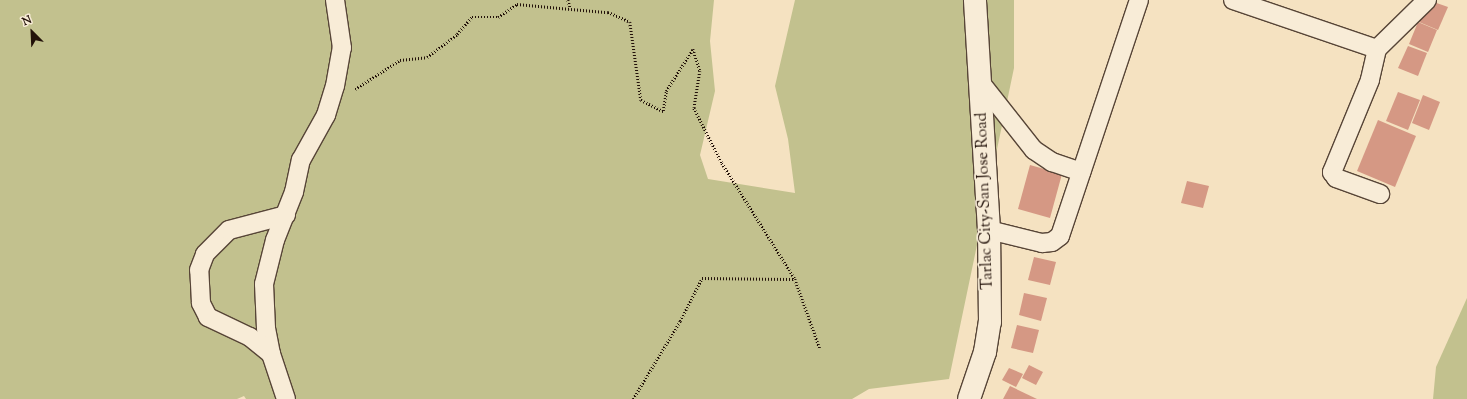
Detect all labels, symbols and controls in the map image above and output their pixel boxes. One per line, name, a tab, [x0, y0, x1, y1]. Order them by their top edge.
north arrow	[12, 12, 52, 52]
text: N	[20, 12, 34, 30]
street label: Tarlac City-San Jose Road	[973, 112, 999, 290]

